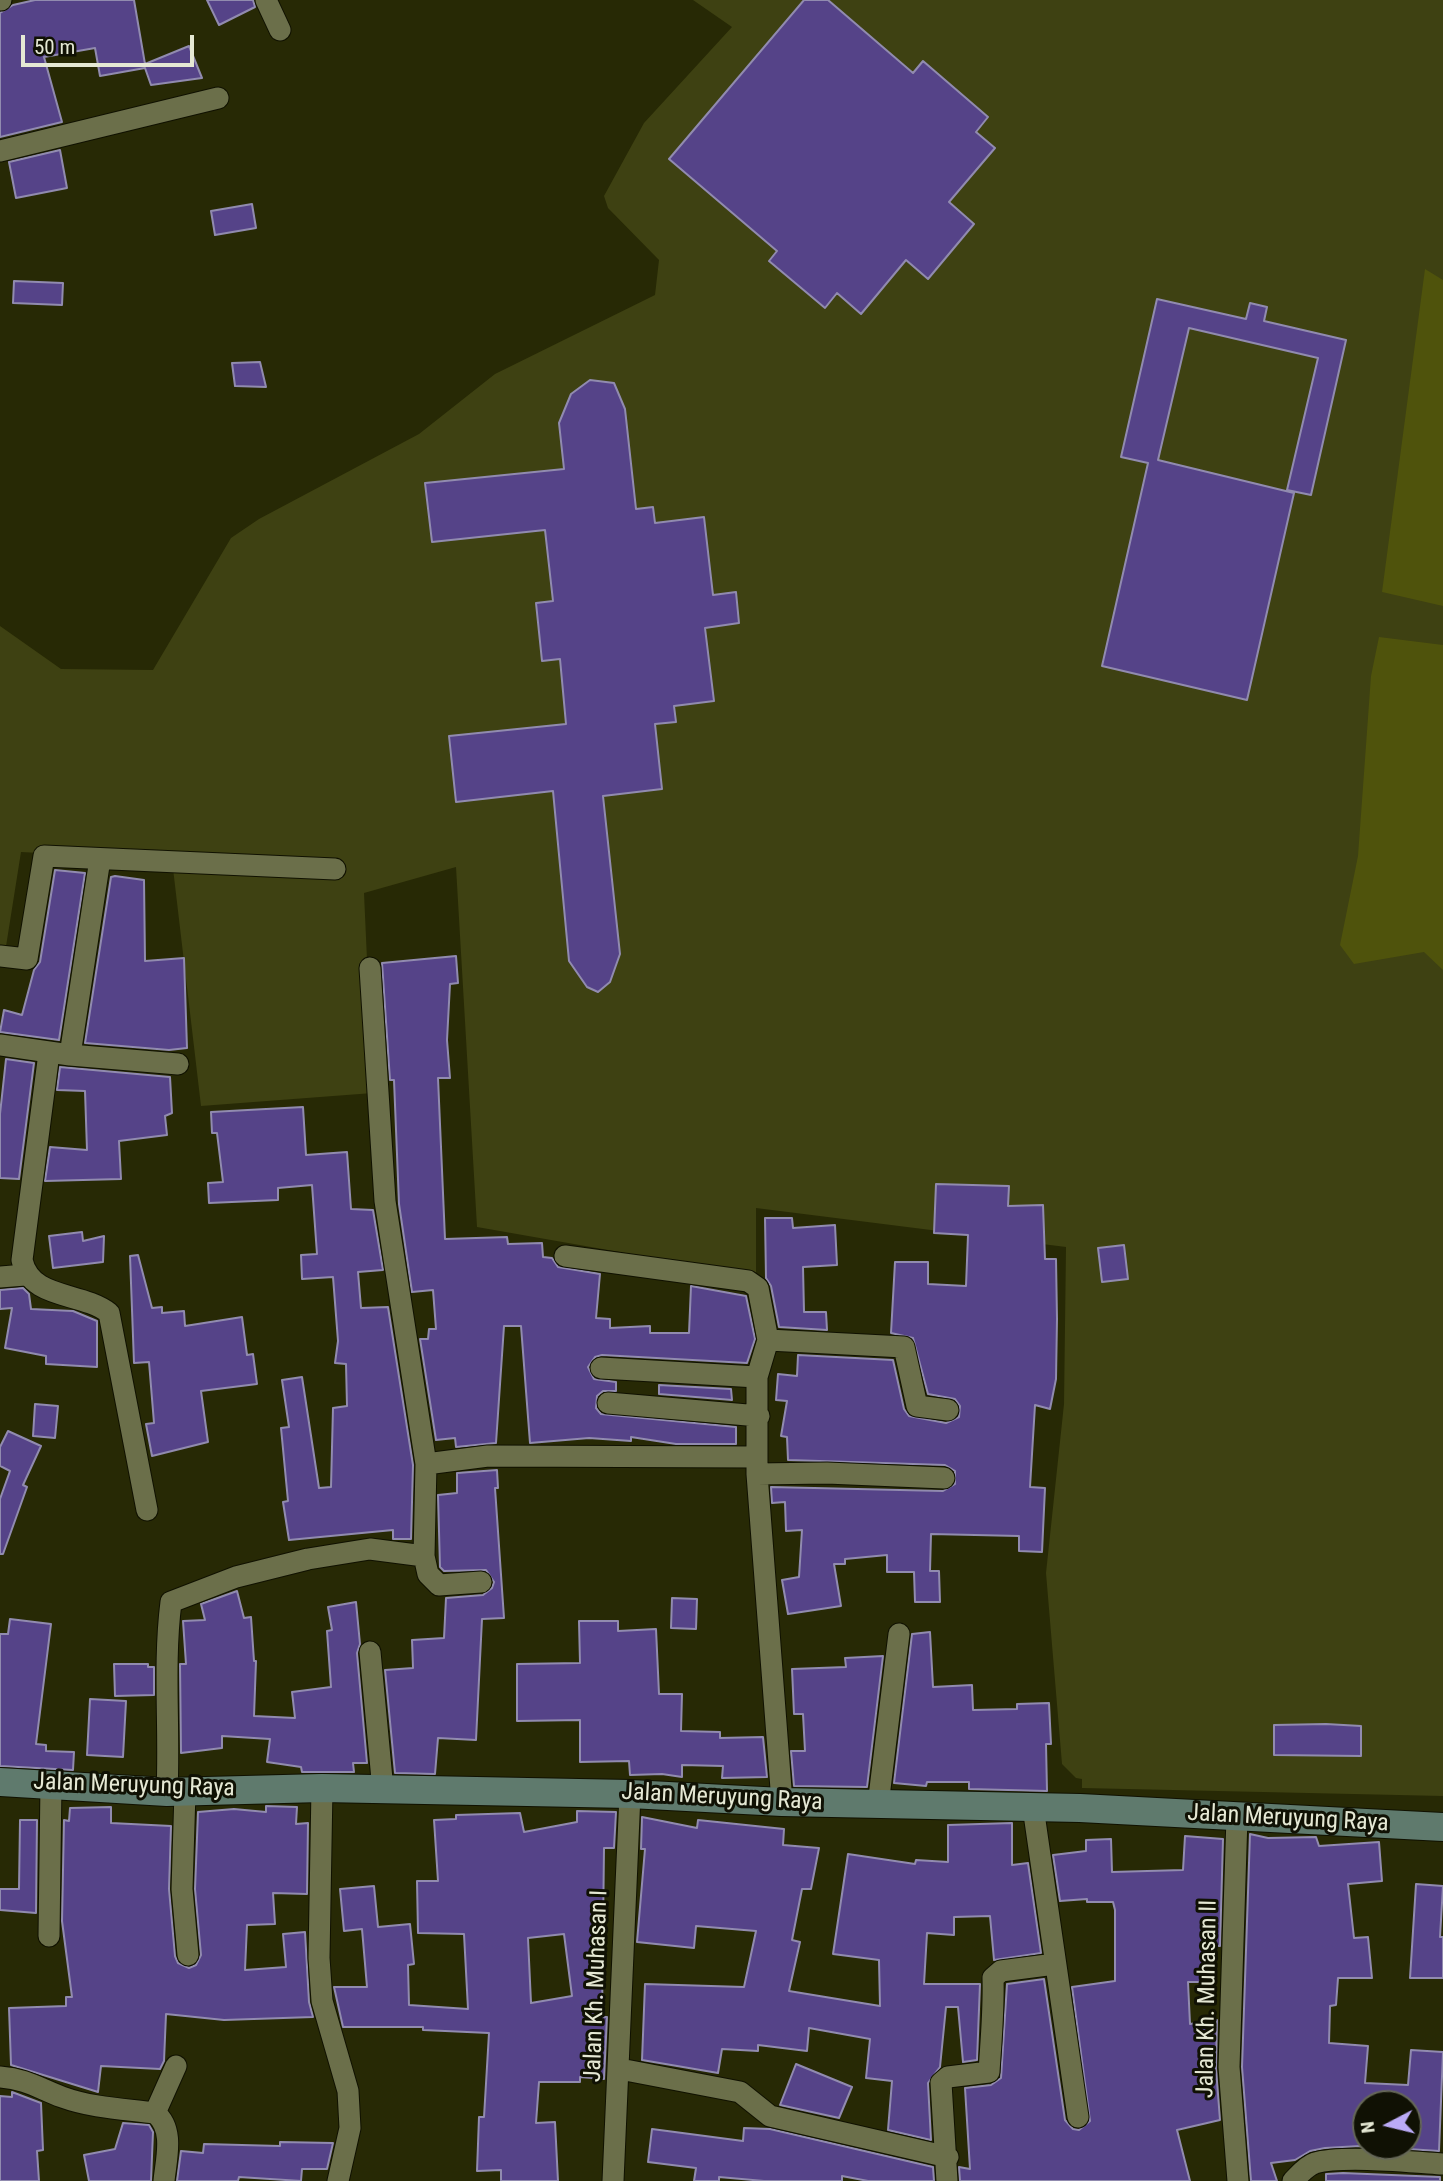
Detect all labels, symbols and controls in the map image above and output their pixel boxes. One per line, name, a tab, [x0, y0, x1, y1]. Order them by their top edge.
scale bar	[24, 21, 198, 65]
text: 50 m	[34, 35, 75, 59]
street label: Jalan Meruyung Raya	[33, 1768, 235, 1804]
street label: Jalan Meruyung Raya	[621, 1778, 823, 1818]
street label: Jalan Meruyung Raya	[1187, 1799, 1389, 1839]
street label: Jalan Kh. Muhasan I	[579, 1889, 615, 2083]
street label: Jalan Kh. Muhasan II	[1192, 1900, 1224, 2098]
north arrow	[1352, 2090, 1422, 2160]
text: N	[1356, 2120, 1380, 2135]

